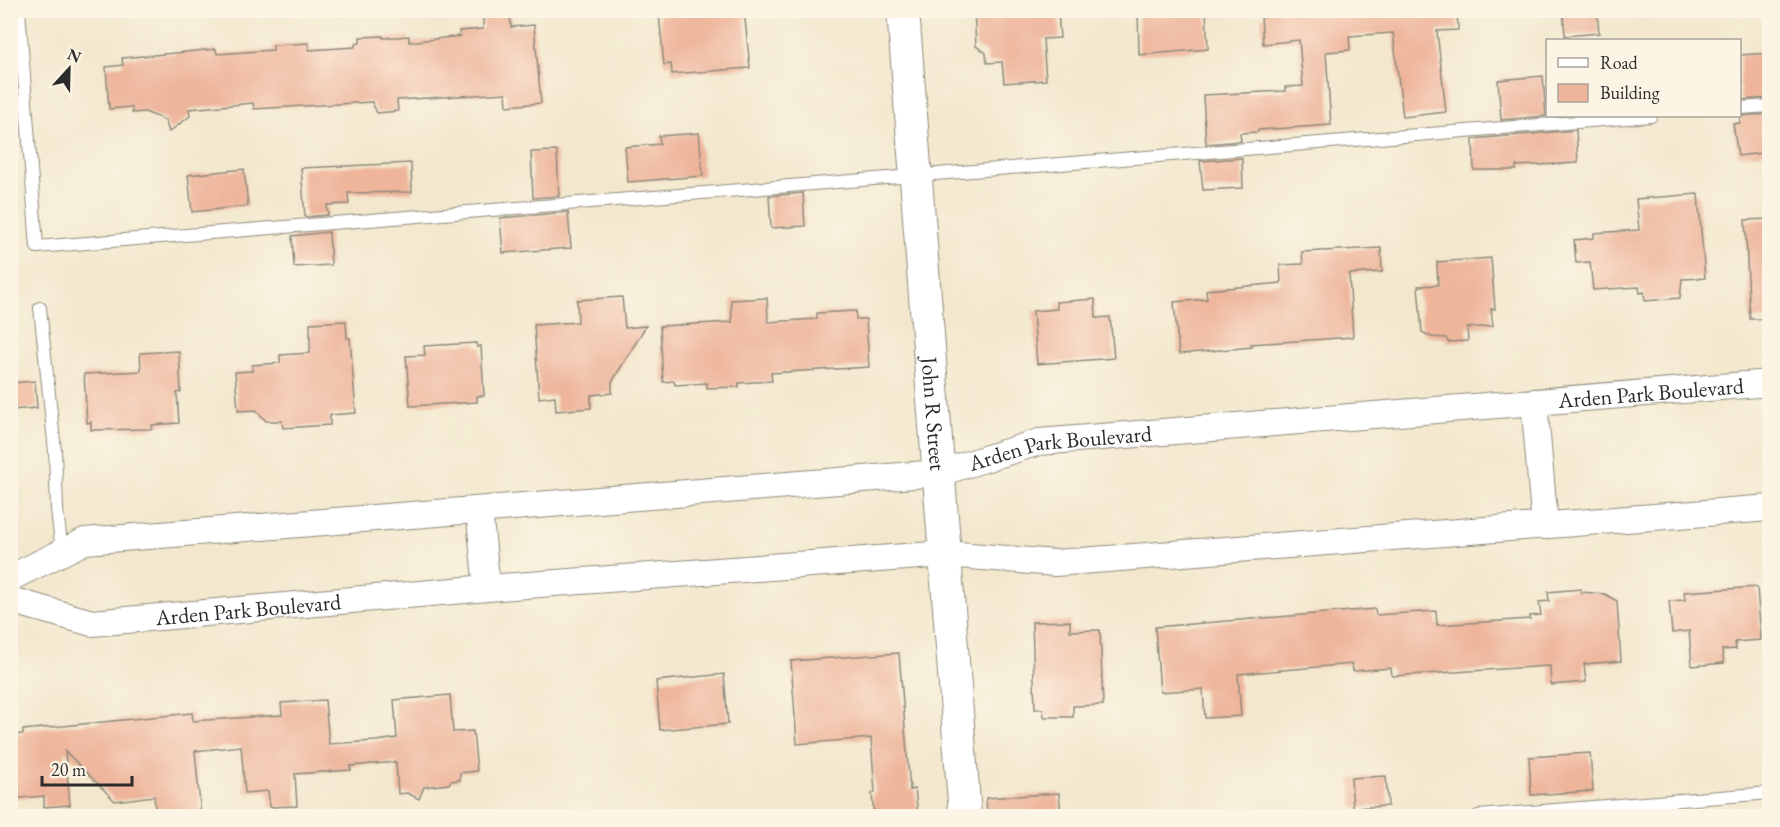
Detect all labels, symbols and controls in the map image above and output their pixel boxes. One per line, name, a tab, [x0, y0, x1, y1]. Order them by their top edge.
north arrow	[39, 39, 99, 99]
legend	[1546, 39, 1741, 117]
text: N	[64, 43, 84, 68]
text: Road	[1600, 51, 1639, 74]
text: Building	[1600, 81, 1660, 104]
street label: John R Street	[915, 354, 953, 472]
street label: Arden Park Boulevard	[1556, 371, 1746, 415]
street label: Arden Park Boulevard	[964, 418, 1154, 478]
street label: Arden Park Boulevard	[153, 586, 343, 632]
scale bar	[42, 749, 132, 787]
text: 20 m	[51, 758, 86, 781]

